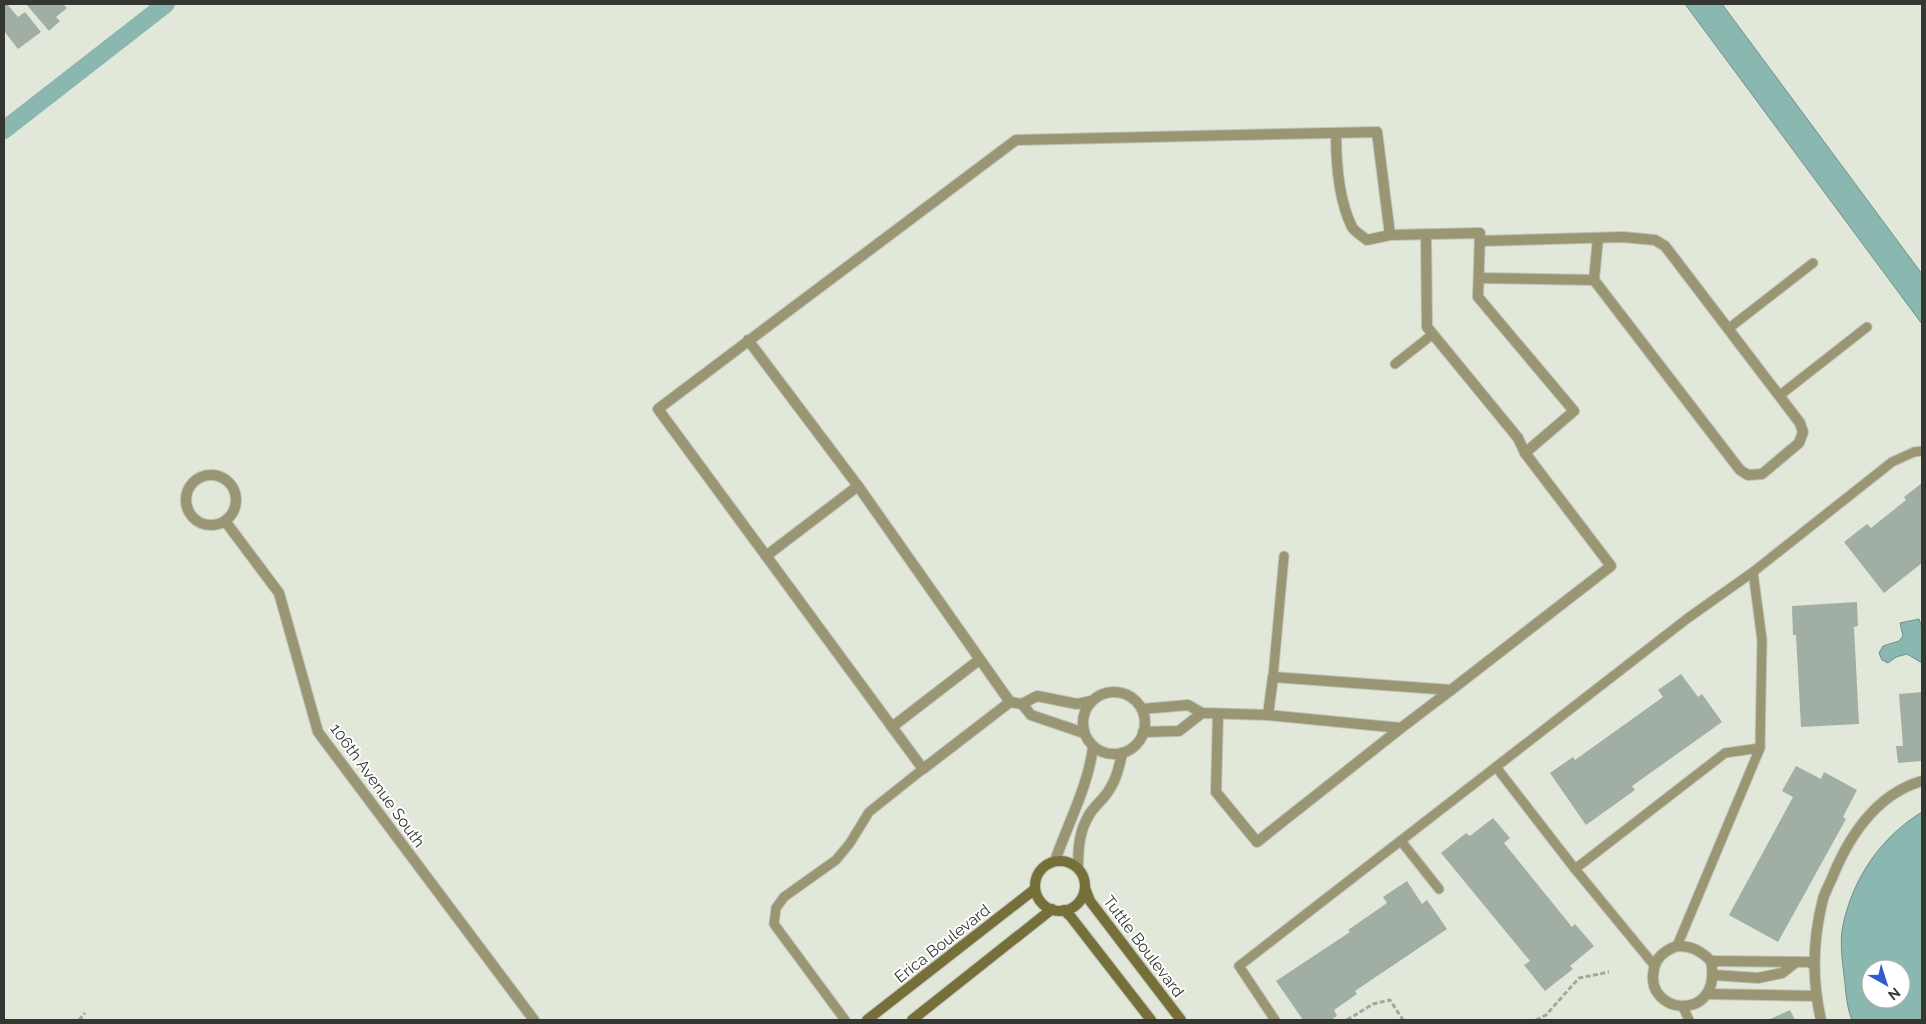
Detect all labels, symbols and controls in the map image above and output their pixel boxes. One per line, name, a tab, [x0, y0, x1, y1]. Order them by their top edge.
street label: 106th Avenue South	[326, 720, 429, 851]
street label: Tuttle Boulevard	[1099, 892, 1188, 1001]
street label: Erica Boulevard	[891, 900, 994, 987]
north arrow	[1861, 959, 1911, 1009]
text: N	[1885, 985, 1903, 1004]

